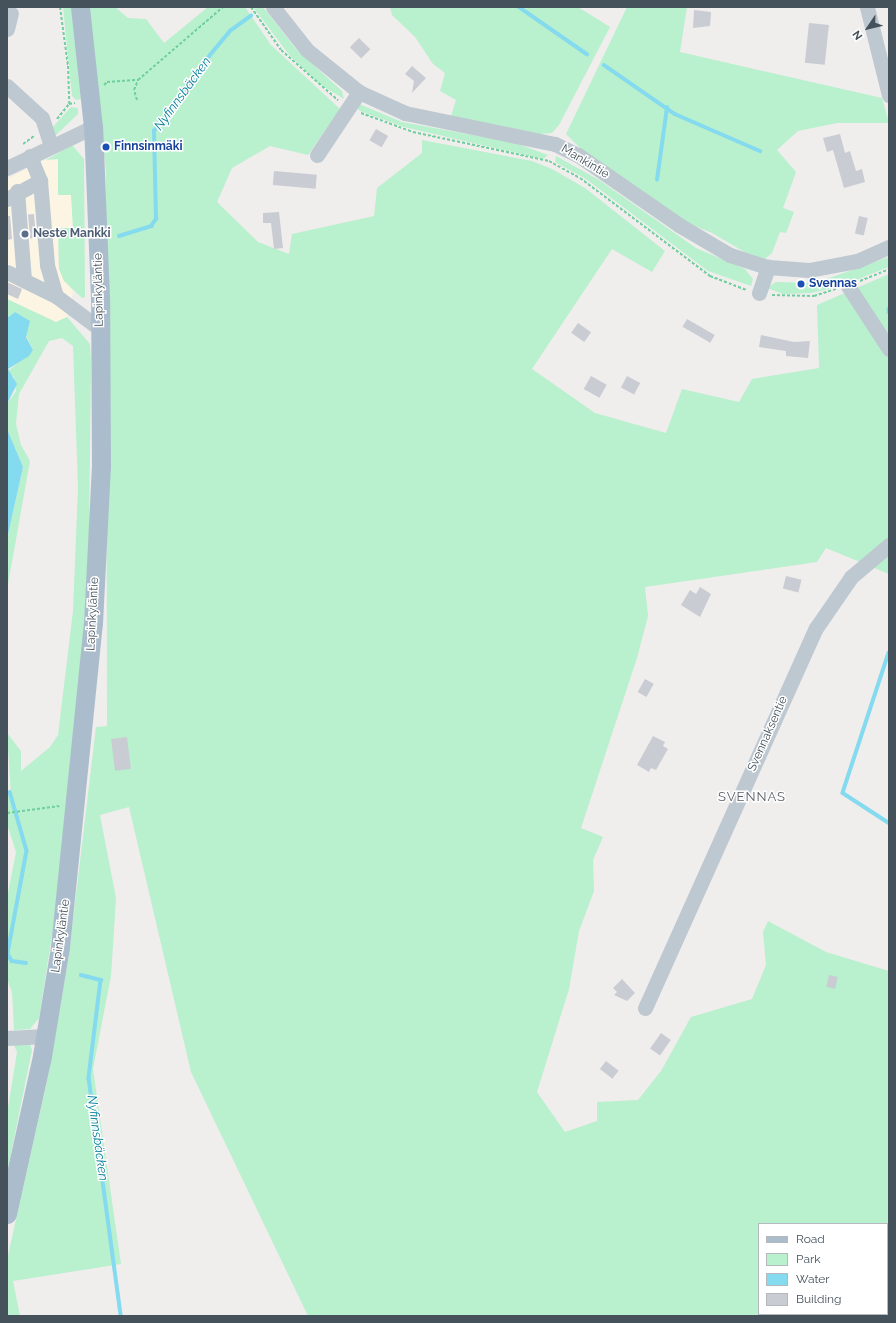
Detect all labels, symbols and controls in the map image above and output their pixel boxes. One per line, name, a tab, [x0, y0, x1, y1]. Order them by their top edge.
north arrow	[848, 8, 888, 48]
text: N	[850, 28, 865, 42]
water label: Nyfinnsbäcken	[151, 55, 215, 133]
place label: Finnsinmäki	[114, 140, 182, 154]
marker: Finnsinmäki	[101, 142, 111, 152]
street label: Mankintie	[558, 142, 612, 182]
place label: Neste Mankki	[33, 227, 111, 241]
marker: Neste Mankki	[20, 229, 30, 239]
street label: Lapinkyläntie	[91, 253, 107, 327]
place label: Svennas	[809, 277, 857, 291]
marker: Svennas	[796, 279, 806, 289]
street label: Lapinkyläntie	[84, 577, 102, 651]
street label: Svennaksentie	[745, 694, 791, 774]
district label: SVENNAS	[718, 789, 786, 805]
street label: Lapinkyläntie	[49, 898, 73, 974]
water label: Nyfinnsbäcken	[83, 1094, 111, 1182]
legend	[758, 1223, 888, 1315]
text: Road	[796, 1232, 825, 1246]
text: Park	[796, 1252, 821, 1266]
text: Water	[796, 1272, 830, 1286]
text: Building	[796, 1292, 842, 1306]

